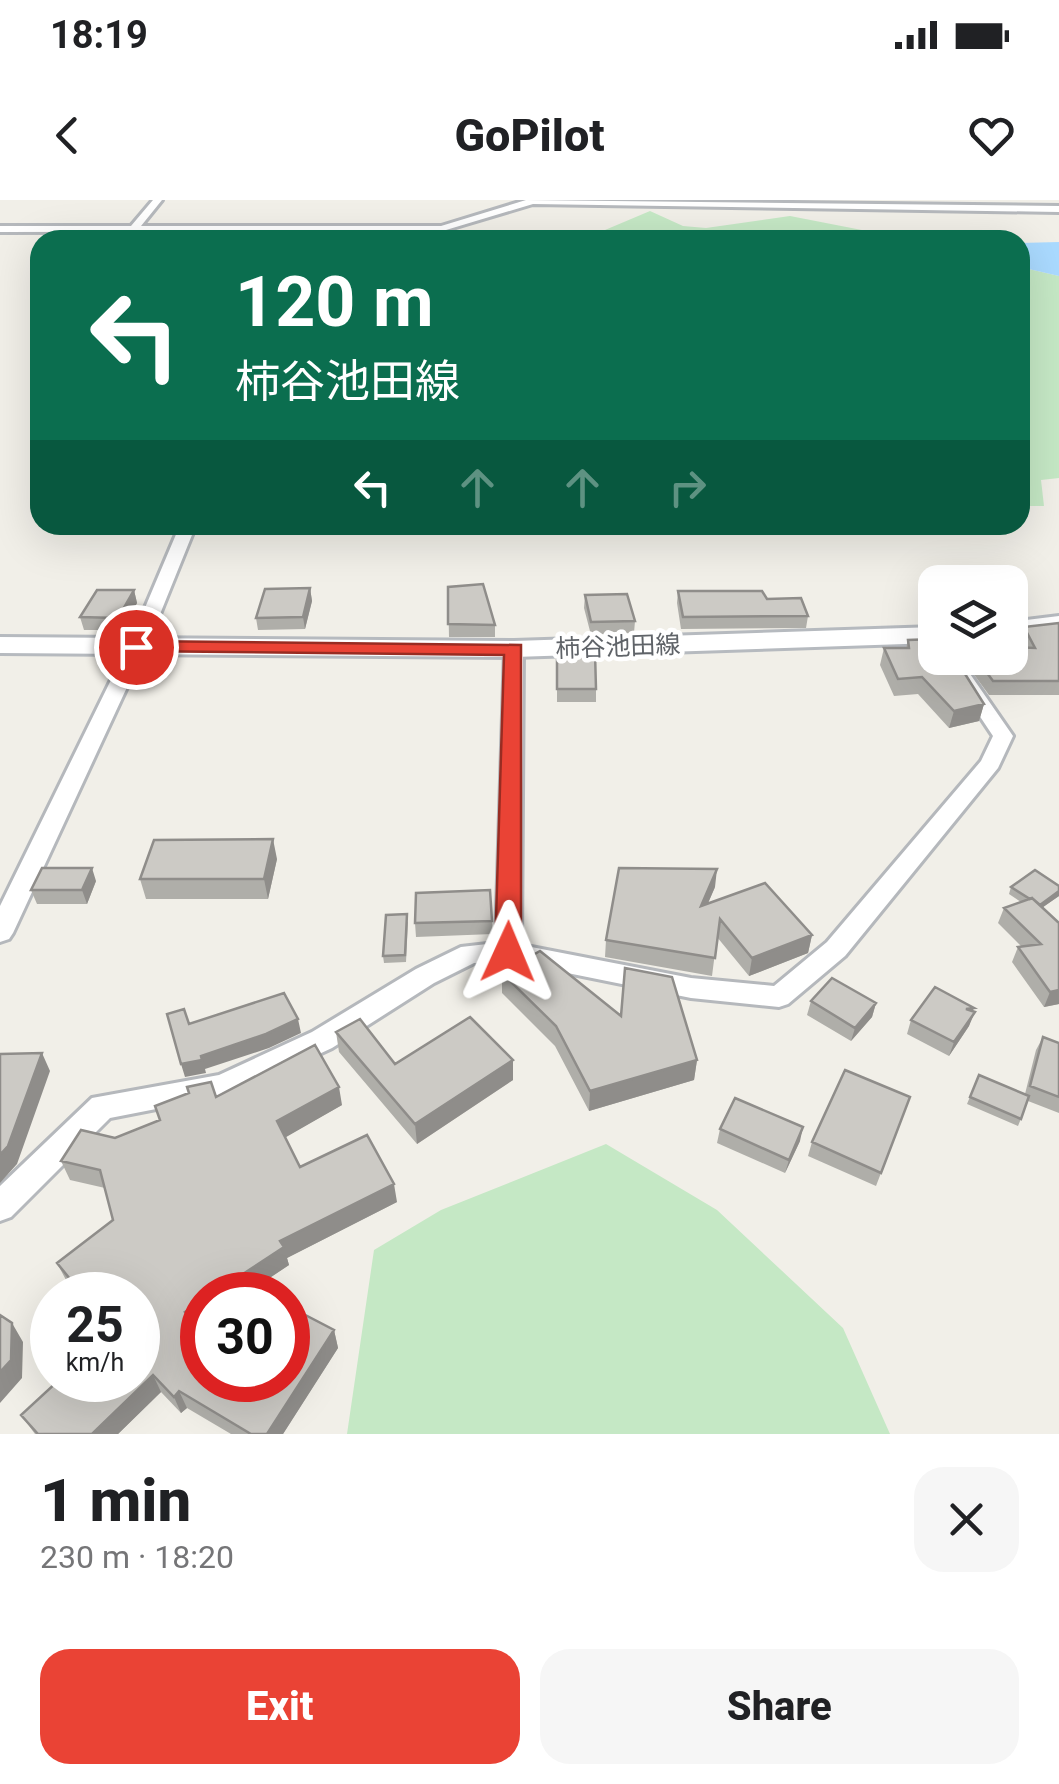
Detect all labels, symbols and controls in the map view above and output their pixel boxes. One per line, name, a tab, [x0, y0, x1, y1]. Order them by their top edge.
text: 18:19	[50, 13, 148, 57]
icon: back	[40, 108, 95, 163]
icon: heart	[964, 108, 1019, 163]
text: GoPilot	[454, 109, 605, 162]
text: 120 m	[235, 261, 434, 343]
icon: left	[70, 270, 200, 400]
text: 柿谷池田線	[235, 355, 460, 408]
icon: left	[345, 460, 400, 515]
icon: ahead	[450, 460, 505, 515]
icon: ahead	[555, 460, 610, 515]
icon: right	[660, 460, 715, 515]
map controls	[918, 565, 1028, 675]
button: layers	[918, 565, 1028, 675]
pin	[94, 605, 179, 690]
icon: arrive	[109, 620, 164, 675]
street label: 柿谷池田線	[555, 630, 681, 663]
position arrow	[456, 900, 560, 1004]
speed limit sign: 30	[180, 1272, 310, 1402]
text: 25	[66, 1296, 124, 1354]
text: km/h	[66, 1348, 124, 1377]
text: 1 min	[40, 1465, 191, 1536]
button: close	[914, 1467, 1019, 1572]
text: 230 m · 18:20	[40, 1538, 234, 1576]
button: Exit	[40, 1649, 520, 1764]
button: Share	[540, 1649, 1019, 1764]

